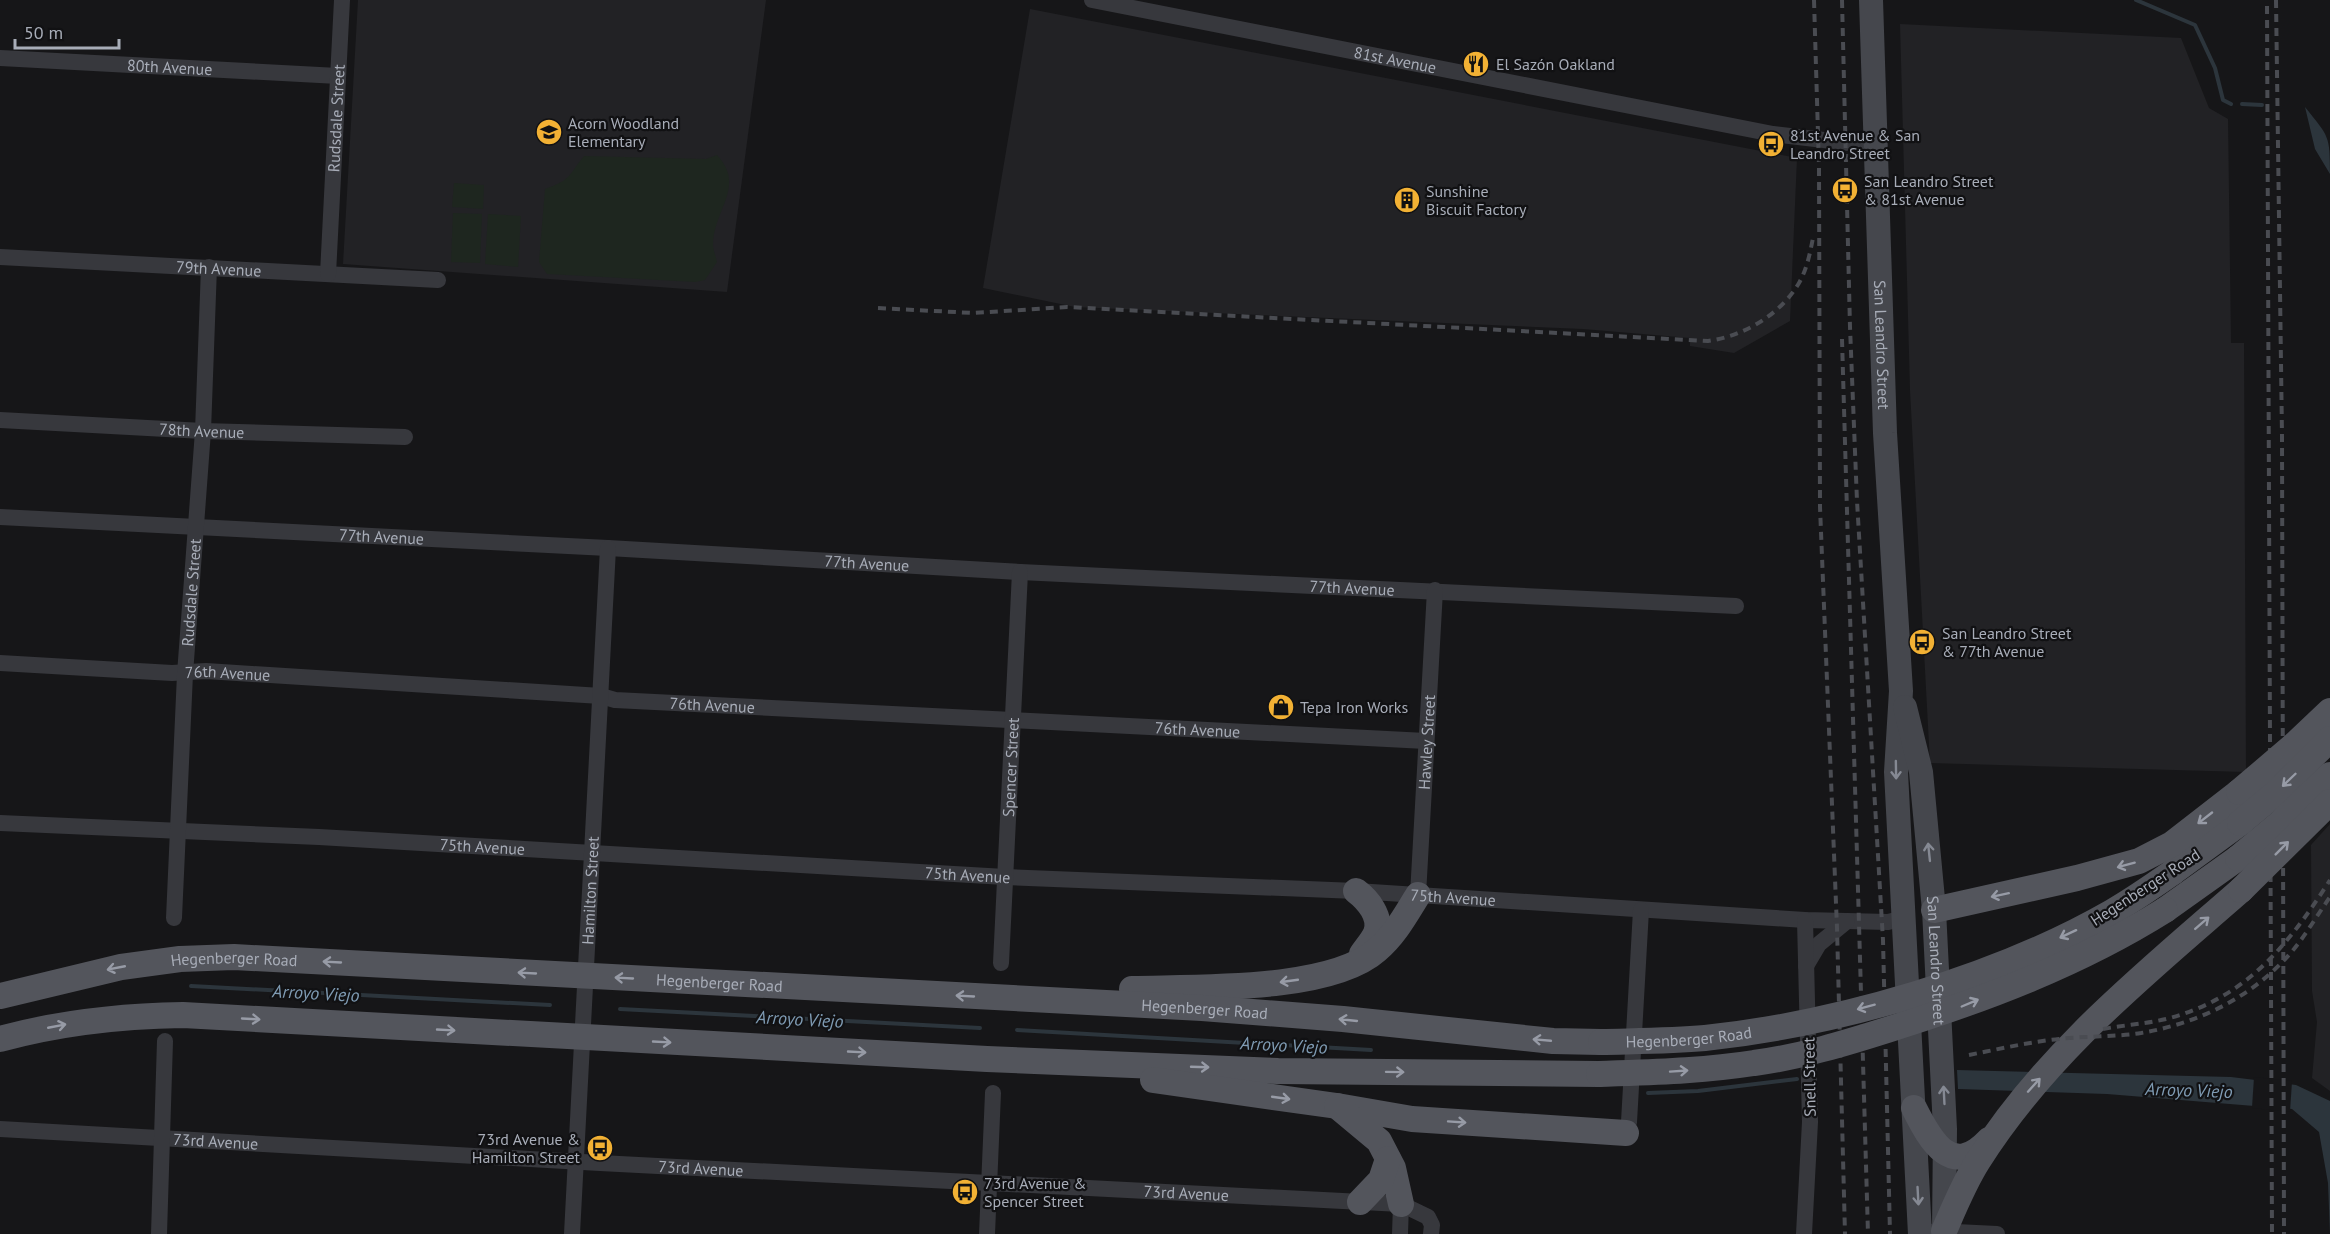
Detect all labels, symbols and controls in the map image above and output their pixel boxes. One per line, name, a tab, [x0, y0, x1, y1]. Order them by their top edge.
scale bar	[15, 12, 118, 50]
text: 50 m	[24, 21, 63, 44]
street label: 81st Avenue	[1352, 42, 1438, 78]
restaurant icon: El Sazón Oakland	[1461, 49, 1491, 79]
place label: El Sazón Oakland	[1496, 54, 1615, 74]
street label: 80th Avenue	[127, 55, 213, 79]
street label: Rudsdale Street	[323, 63, 349, 173]
place label: Acorn Woodland Elementary	[568, 113, 679, 151]
school or university icon: Acorn Woodland Elementary	[534, 117, 564, 147]
place label: 81st Avenue & San Leandro Street	[1790, 125, 1920, 163]
bus stop icon: 81st Avenue & San Leandro Street	[1756, 129, 1786, 159]
place label: San Leandro Street & 81st Avenue	[1864, 171, 1994, 209]
bus stop icon: San Leandro Street & 81st Avenue	[1830, 175, 1860, 205]
place label: Sunshine Biscuit Factory	[1426, 181, 1527, 219]
building icon: Sunshine Biscuit Factory	[1392, 185, 1422, 215]
street label: 79th Avenue	[175, 256, 262, 281]
street label: San Leandro Street	[1870, 280, 1894, 410]
street label: 78th Avenue	[158, 419, 245, 442]
street label: 77th Avenue	[339, 524, 424, 549]
street label: Rudsdale Street	[177, 537, 205, 647]
street label: 77th Avenue	[824, 551, 910, 576]
street label: 77th Avenue	[1309, 576, 1395, 600]
place label: San Leandro Street & 77th Avenue	[1942, 623, 2072, 661]
bus stop icon: San Leandro Street & 77th Avenue	[1907, 627, 1937, 657]
street label: 76th Avenue	[184, 661, 271, 685]
shop icon: Tepa Iron Works	[1266, 692, 1296, 722]
street label: 76th Avenue	[669, 693, 755, 717]
street label: Hawley Street	[1414, 694, 1439, 790]
place label: Tepa Iron Works	[1300, 697, 1408, 717]
street label: Spencer Street	[998, 716, 1023, 818]
street label: 76th Avenue	[1154, 717, 1241, 742]
one-way arrow	[1890, 759, 1902, 779]
one-way arrow	[2281, 773, 2296, 787]
one-way arrow	[2198, 812, 2214, 824]
street label: 75th Avenue	[439, 834, 526, 859]
street label: Hamilton Street	[577, 835, 603, 945]
one-way arrow	[2274, 841, 2289, 856]
one-way arrow	[1923, 842, 1934, 862]
street label: Hegenberger Road	[2086, 844, 2204, 930]
one-way arrow	[2117, 860, 2136, 871]
street label: 75th Avenue	[924, 862, 1011, 887]
street label: 75th Avenue	[1410, 885, 1496, 910]
one-way arrow	[1991, 890, 2010, 901]
street label: San Leandro Street	[1923, 895, 1950, 1026]
one-way arrow	[2194, 916, 2209, 930]
one-way arrow	[2060, 929, 2078, 941]
street label: Hegenberger Road	[169, 947, 298, 970]
one-way arrow	[323, 957, 343, 968]
one-way arrow	[107, 963, 126, 974]
one-way arrow	[518, 967, 537, 978]
street label: Hegenberger Road	[655, 969, 783, 996]
one-way arrow	[614, 972, 634, 983]
one-way arrow	[1280, 976, 1300, 987]
water label: Arroyo Viejo	[271, 979, 360, 1007]
one-way arrow	[956, 990, 976, 1001]
street label: Hegenberger Road	[1141, 995, 1269, 1023]
one-way arrow	[1960, 997, 1978, 1008]
one-way arrow	[1856, 1002, 1875, 1014]
water label: Arroyo Viejo	[755, 1005, 844, 1033]
one-way arrow	[241, 1014, 261, 1025]
one-way arrow	[1339, 1014, 1359, 1025]
one-way arrow	[47, 1020, 66, 1031]
street label: Hegenberger Road	[1625, 1022, 1753, 1051]
one-way arrow	[435, 1025, 455, 1036]
water label: Arroyo Viejo	[1239, 1031, 1328, 1059]
one-way arrow	[1533, 1034, 1553, 1045]
street label: Snell Street	[1798, 1036, 1820, 1117]
one-way arrow	[651, 1037, 671, 1048]
one-way arrow	[846, 1047, 866, 1058]
one-way arrow	[1189, 1062, 1209, 1073]
one-way arrow	[1668, 1065, 1688, 1076]
one-way arrow	[1384, 1066, 1404, 1078]
water label: Arroyo Viejo	[2144, 1077, 2233, 1103]
one-way arrow	[2027, 1078, 2041, 1093]
one-way arrow	[1938, 1085, 1949, 1105]
one-way arrow	[1271, 1092, 1291, 1103]
one-way arrow	[1447, 1117, 1467, 1128]
street label: 73rd Avenue	[172, 1129, 259, 1154]
place label: 73rd Avenue & Hamilton Street	[472, 1129, 581, 1167]
bus stop icon: 73rd Avenue & Hamilton Street	[585, 1133, 615, 1163]
street label: 73rd Avenue	[658, 1156, 744, 1180]
place label: 73rd Avenue & Spencer Street	[984, 1173, 1087, 1211]
bus stop icon: 73rd Avenue & Spencer Street	[950, 1177, 980, 1207]
street label: 73rd Avenue	[1143, 1181, 1229, 1205]
one-way arrow	[1913, 1185, 1924, 1205]

